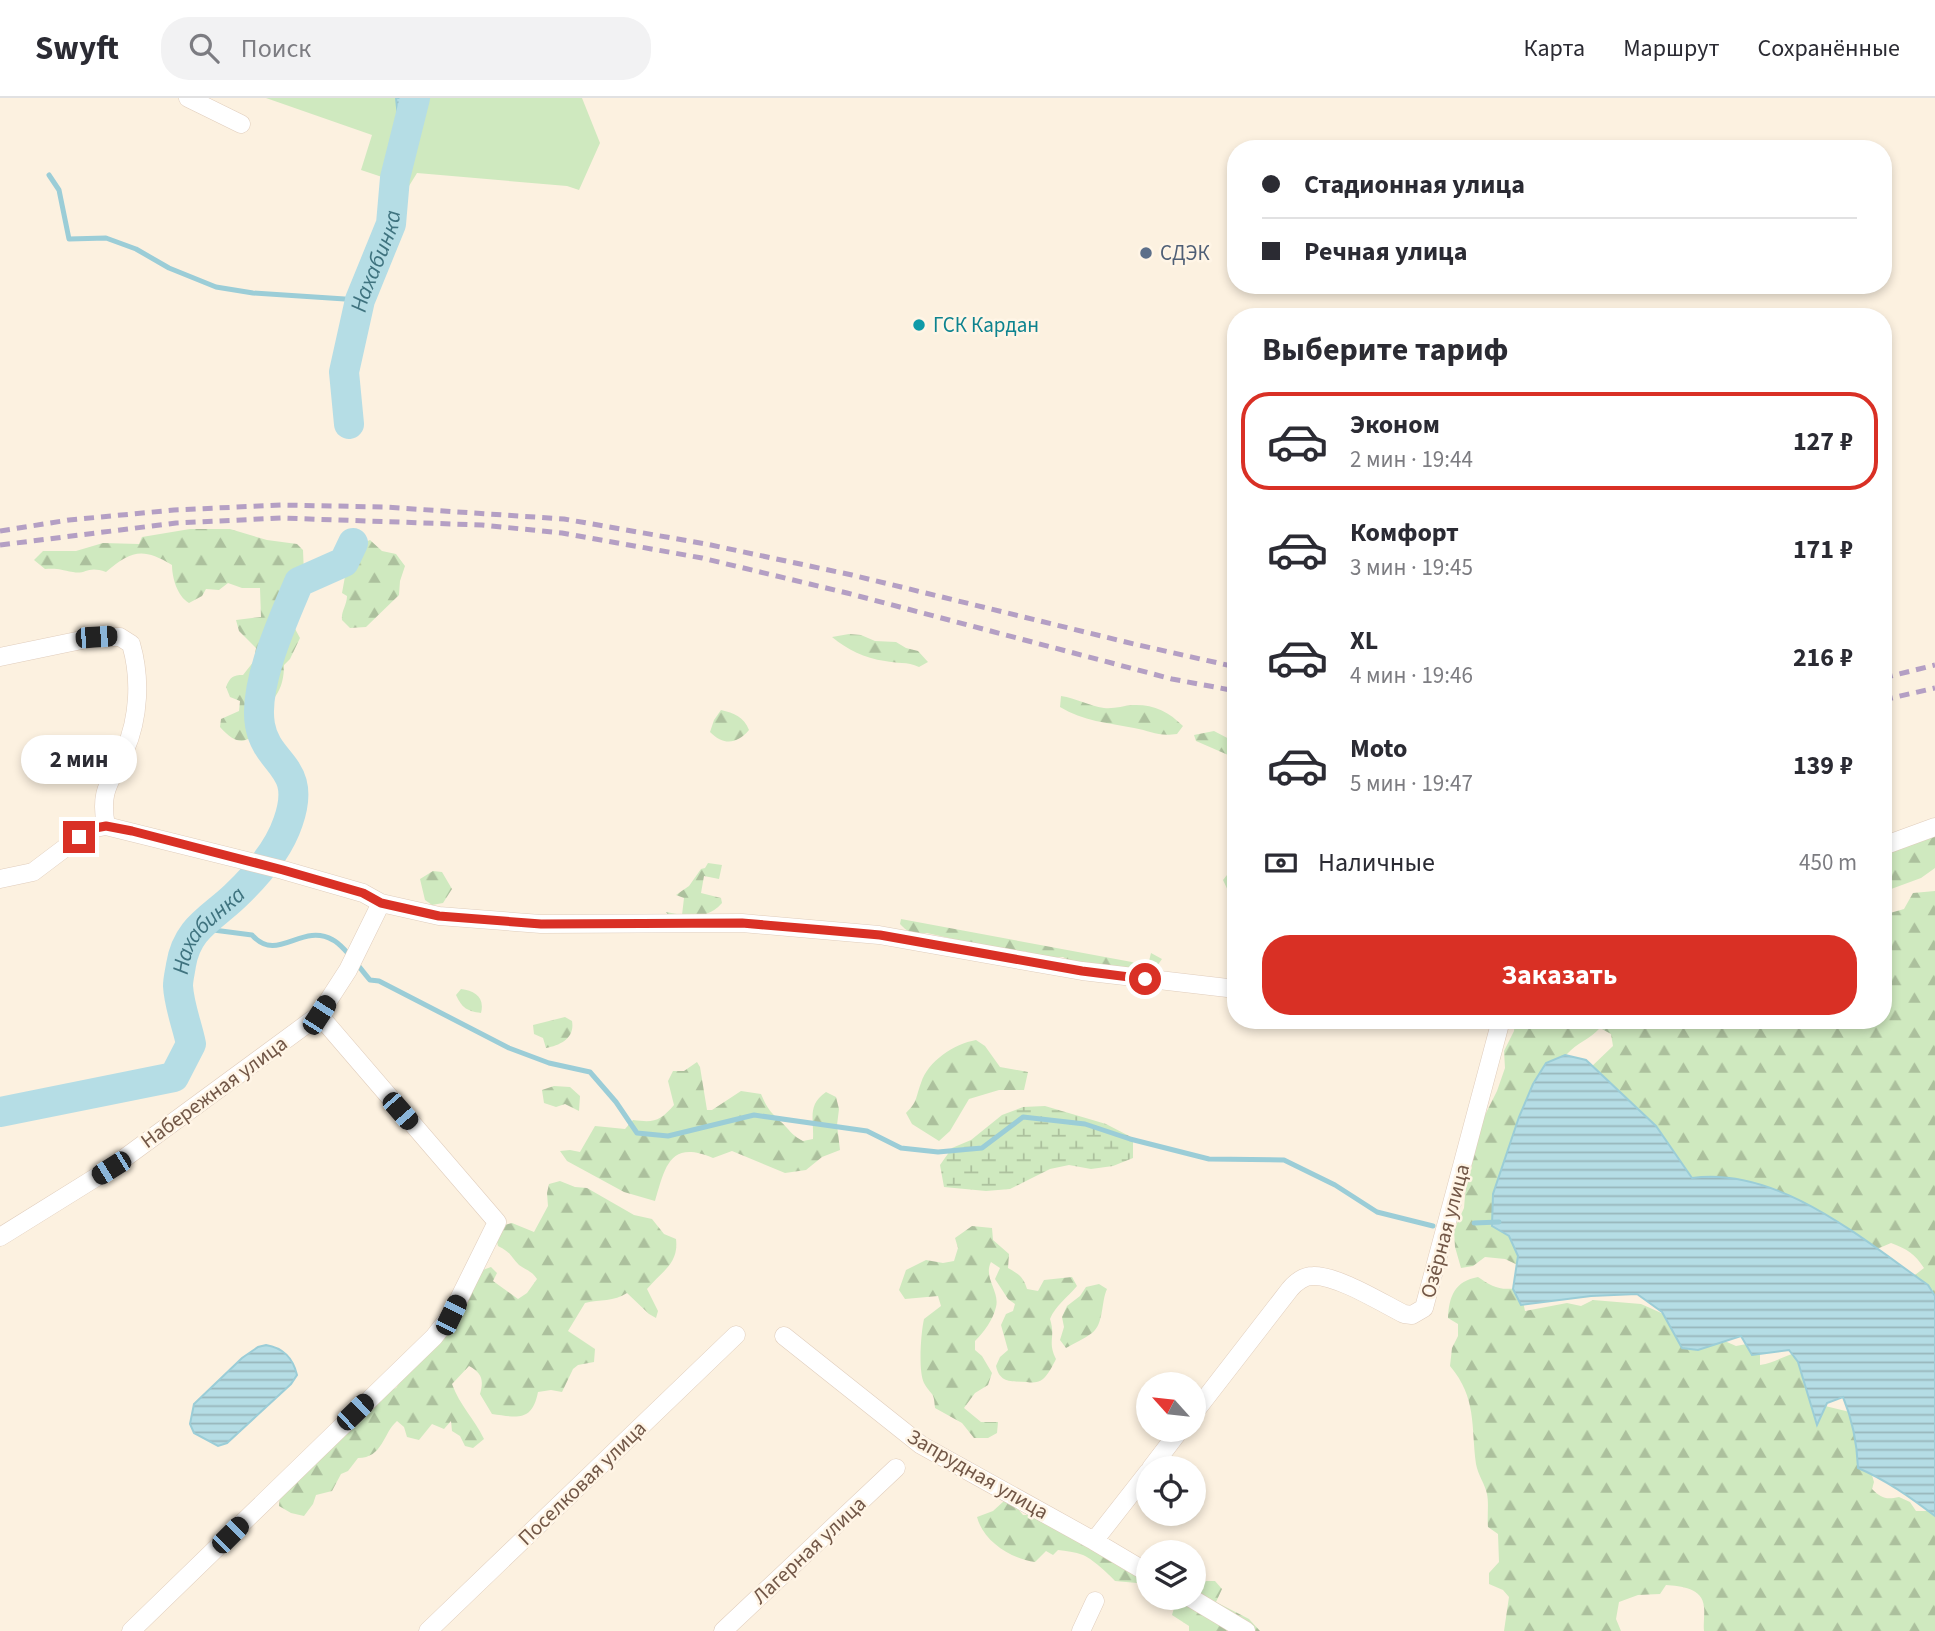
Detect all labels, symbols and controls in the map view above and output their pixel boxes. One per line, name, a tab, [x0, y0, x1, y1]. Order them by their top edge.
search box	[161, 17, 651, 80]
text: Swyft	[35, 25, 119, 72]
icon: search	[185, 29, 223, 67]
text: Поиск	[241, 30, 311, 67]
text: Карта	[1524, 31, 1585, 66]
text: Маршрут	[1623, 31, 1719, 66]
text: Сохранённые	[1757, 31, 1900, 66]
text: Стадионная улица	[1304, 166, 1525, 203]
water label: Нахабинка	[341, 209, 409, 315]
text: Речная улица	[1304, 233, 1468, 270]
place label: СДЭК	[1160, 238, 1210, 268]
marker: СДЭК	[1138, 245, 1154, 261]
place label: ГСК Кардан	[933, 310, 1039, 340]
marker: ГСК Кардан	[911, 317, 927, 333]
text: Выберите тариф	[1262, 327, 1509, 373]
text: Эконом	[1350, 406, 1440, 443]
icon: car	[1266, 410, 1329, 473]
text: 127 ₽	[1793, 423, 1853, 460]
text: 2 мин · 19:44	[1350, 443, 1473, 476]
text: Комфорт	[1350, 514, 1459, 551]
icon: car	[1266, 518, 1329, 581]
text: 171 ₽	[1793, 531, 1853, 568]
text: 3 мин · 19:45	[1350, 551, 1473, 584]
text: XL	[1350, 622, 1378, 659]
car	[75, 625, 118, 649]
icon: car	[1266, 626, 1329, 689]
text: 216 ₽	[1793, 639, 1853, 676]
text: 4 мин · 19:46	[1350, 659, 1473, 692]
text: Moto	[1350, 730, 1407, 767]
icon: car	[1266, 734, 1329, 797]
callout: 2 мин	[21, 736, 137, 784]
text: 2 мин	[50, 743, 108, 776]
text: 139 ₽	[1793, 747, 1853, 784]
text: 5 мин · 19:47	[1350, 767, 1473, 800]
route end	[63, 821, 95, 853]
icon: cash	[1262, 844, 1300, 882]
text: Наличные	[1318, 844, 1435, 881]
text: 450 m	[1799, 846, 1857, 879]
water label: Нахабинка	[163, 878, 252, 977]
button: Заказать	[1262, 935, 1857, 1015]
route start	[1129, 963, 1161, 995]
car	[299, 992, 340, 1038]
street label: Набережная улица	[134, 1028, 294, 1156]
car	[379, 1088, 422, 1134]
car	[88, 1148, 135, 1188]
street label: Озёрная улица	[1413, 1161, 1477, 1301]
car	[433, 1292, 470, 1338]
north arrow	[1136, 1372, 1206, 1442]
map controls	[1136, 1372, 1206, 1610]
car	[333, 1390, 378, 1434]
street label: Поселковая улица	[511, 1414, 653, 1552]
street label: Запрудная улица	[902, 1421, 1054, 1527]
button: locate	[1136, 1456, 1206, 1526]
street label: Лагерная улица	[745, 1489, 873, 1611]
car	[208, 1513, 253, 1557]
button: layers	[1136, 1540, 1206, 1610]

